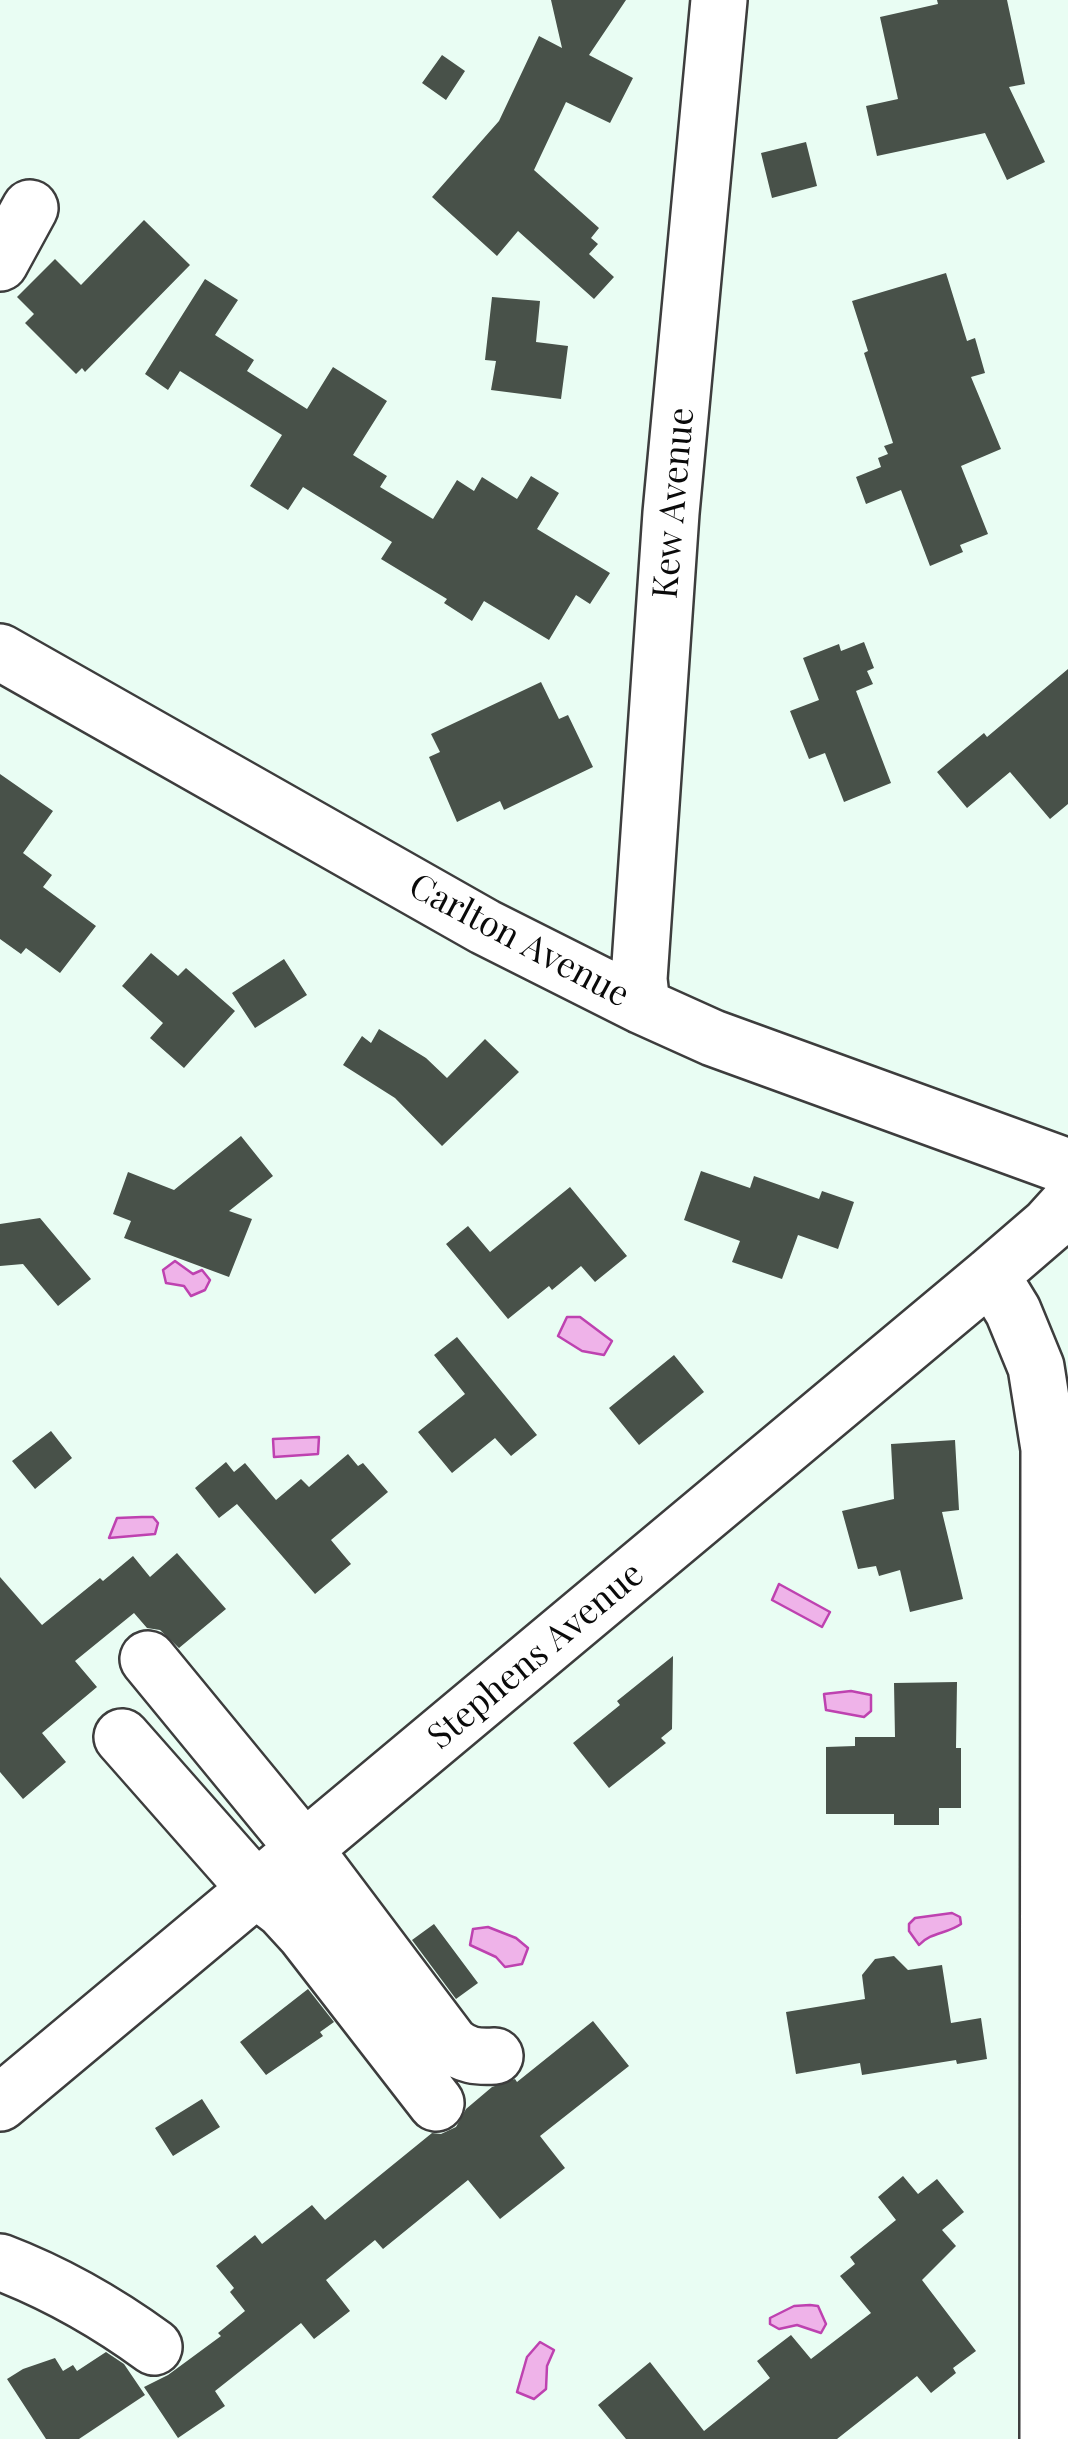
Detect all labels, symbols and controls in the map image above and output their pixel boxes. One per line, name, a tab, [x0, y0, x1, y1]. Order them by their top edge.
street label: Kew Avenue	[645, 406, 703, 600]
street label: Carlton Avenue	[402, 865, 636, 1017]
street label: Stephens Avenue	[420, 1554, 652, 1758]

